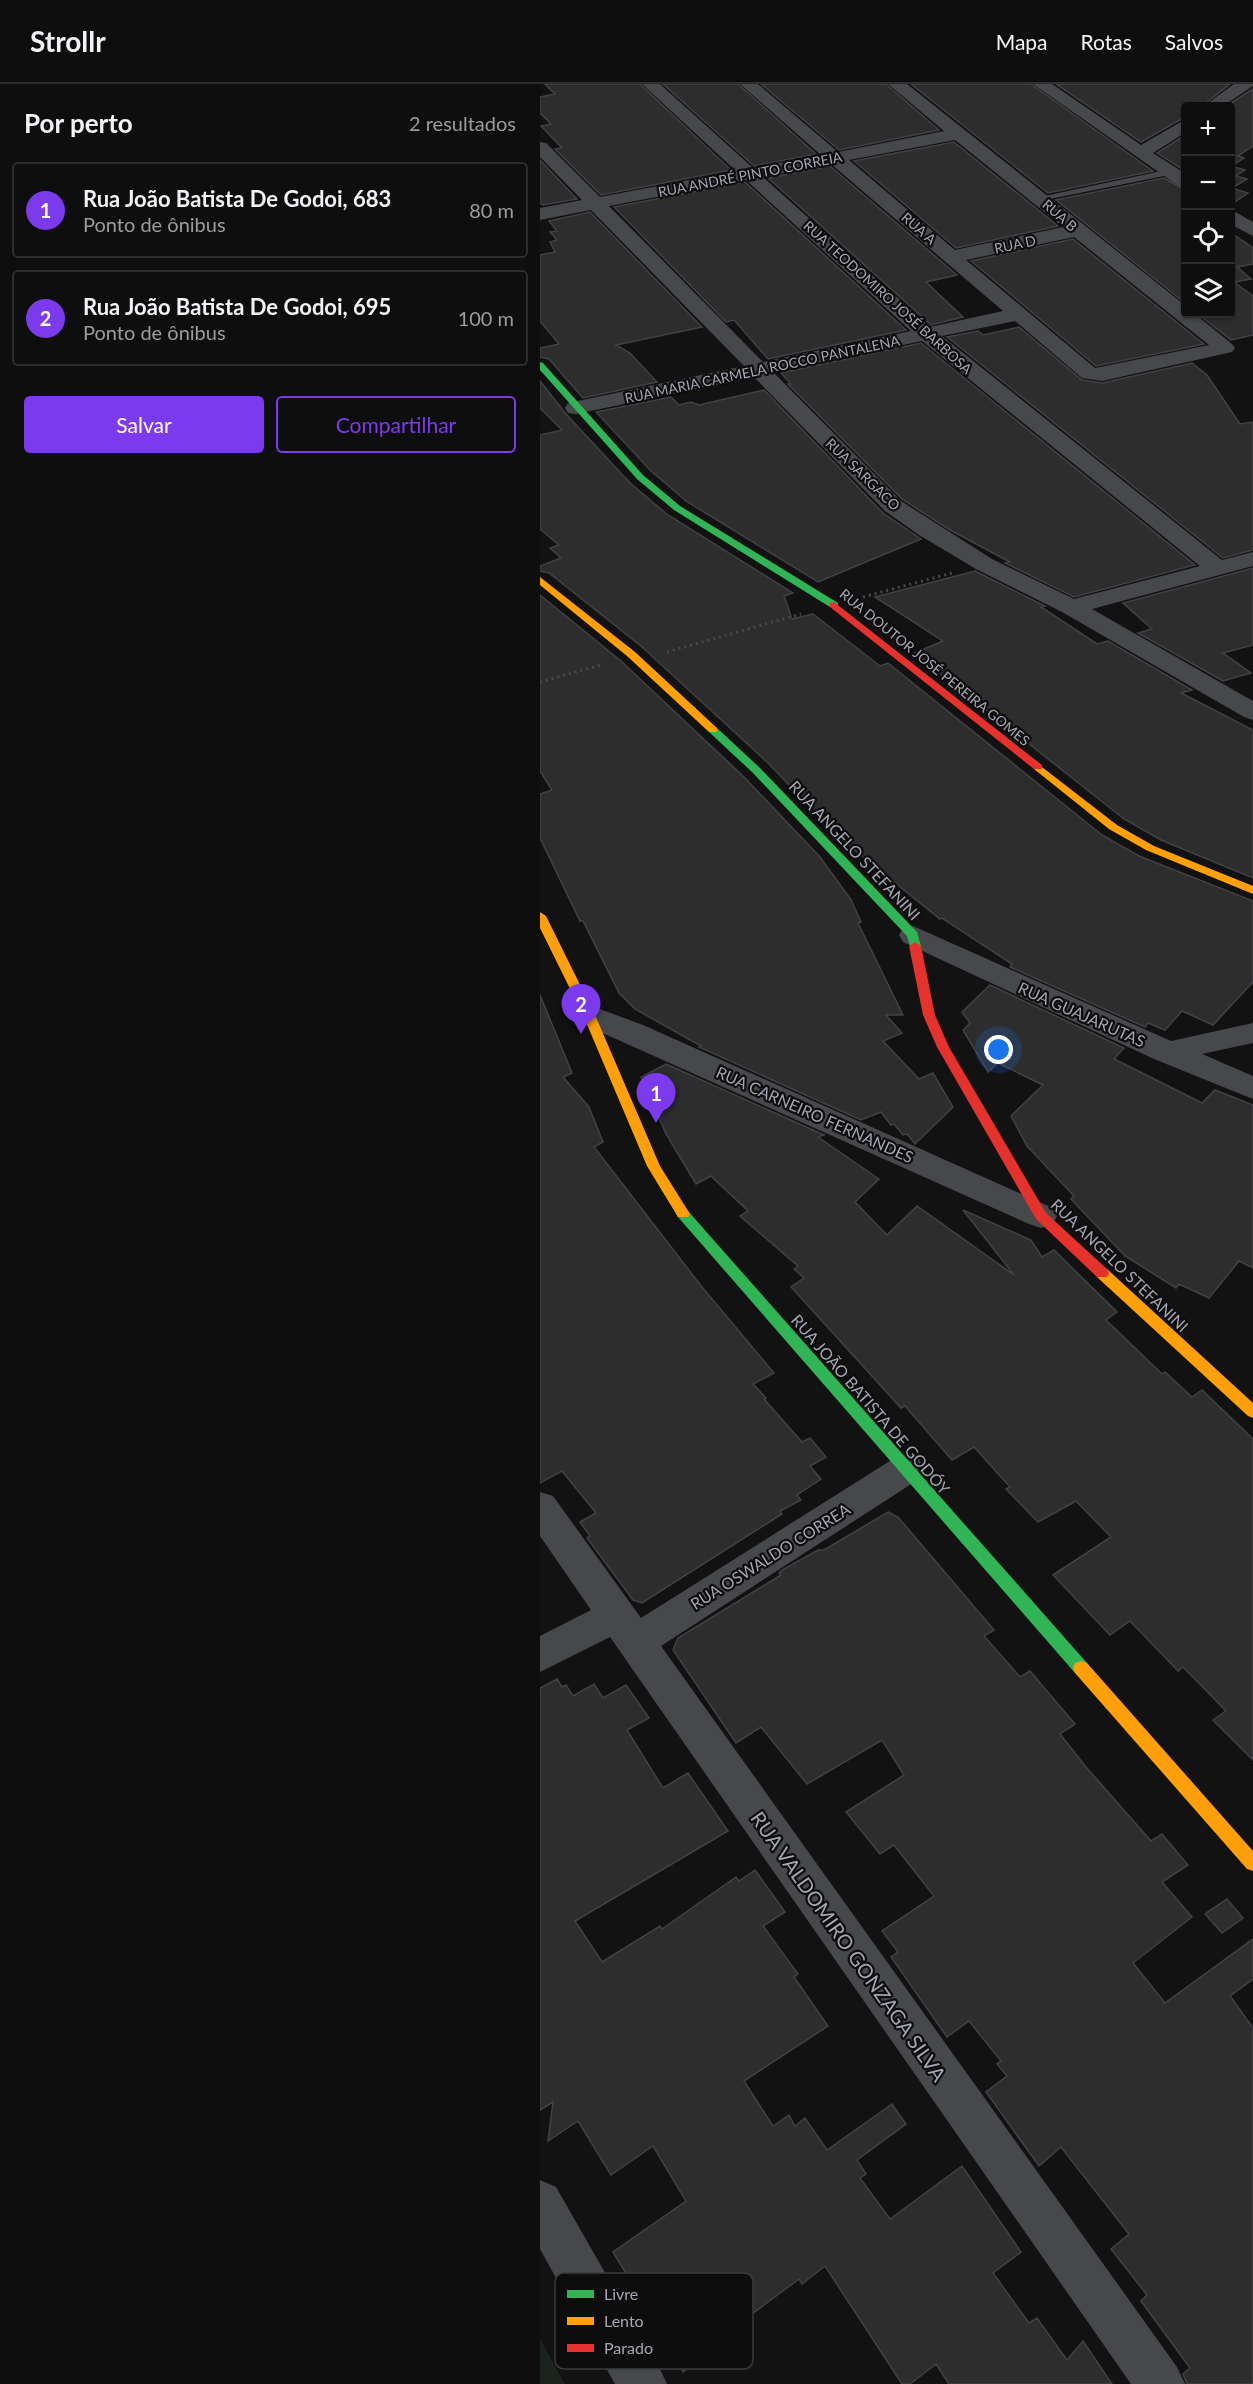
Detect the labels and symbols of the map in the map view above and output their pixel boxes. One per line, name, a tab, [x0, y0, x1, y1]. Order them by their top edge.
street label: RUA ANDRÉ PINTO CORREIA	[657, 148, 844, 200]
street label: RUA B	[1039, 195, 1081, 235]
street label: RUA A	[898, 208, 940, 248]
street label: RUA TEODOMIRO JOSÉ BARBOSA	[800, 217, 976, 378]
street label: RUA D	[993, 231, 1037, 257]
street label: RUA MARIA CARMELA ROCCO PANTALENA	[623, 331, 902, 406]
street label: RUA SARGACO	[822, 434, 904, 514]
street label: RUA DOUTOR JOSÉ PEREIRA GOMES	[837, 585, 1033, 749]
street label: RUA ANGELO STEFANINI	[785, 776, 925, 924]
street label: RUA GUAJARUTAS	[1016, 977, 1148, 1051]
pin: 2	[562, 984, 600, 1034]
your location	[984, 1035, 1013, 1064]
street label: RUA CARNEIRO FERNANDES	[713, 1062, 917, 1166]
pin: 1	[636, 1074, 676, 1123]
street label: RUA ANGELO STEFANINI	[1047, 1194, 1193, 1336]
street label: RUA JOÃO BATISTA DE GODÓY	[788, 1310, 954, 1498]
street label: RUA OSWALDO CORREA	[687, 1499, 853, 1613]
street label: RUA VALDOMIRO GONZAGA SILVA	[746, 1806, 952, 2086]
legend	[555, 2273, 753, 2369]
text: Livre	[604, 2284, 638, 2303]
text: Lento	[604, 2311, 644, 2330]
text: Parado	[604, 2338, 653, 2357]

